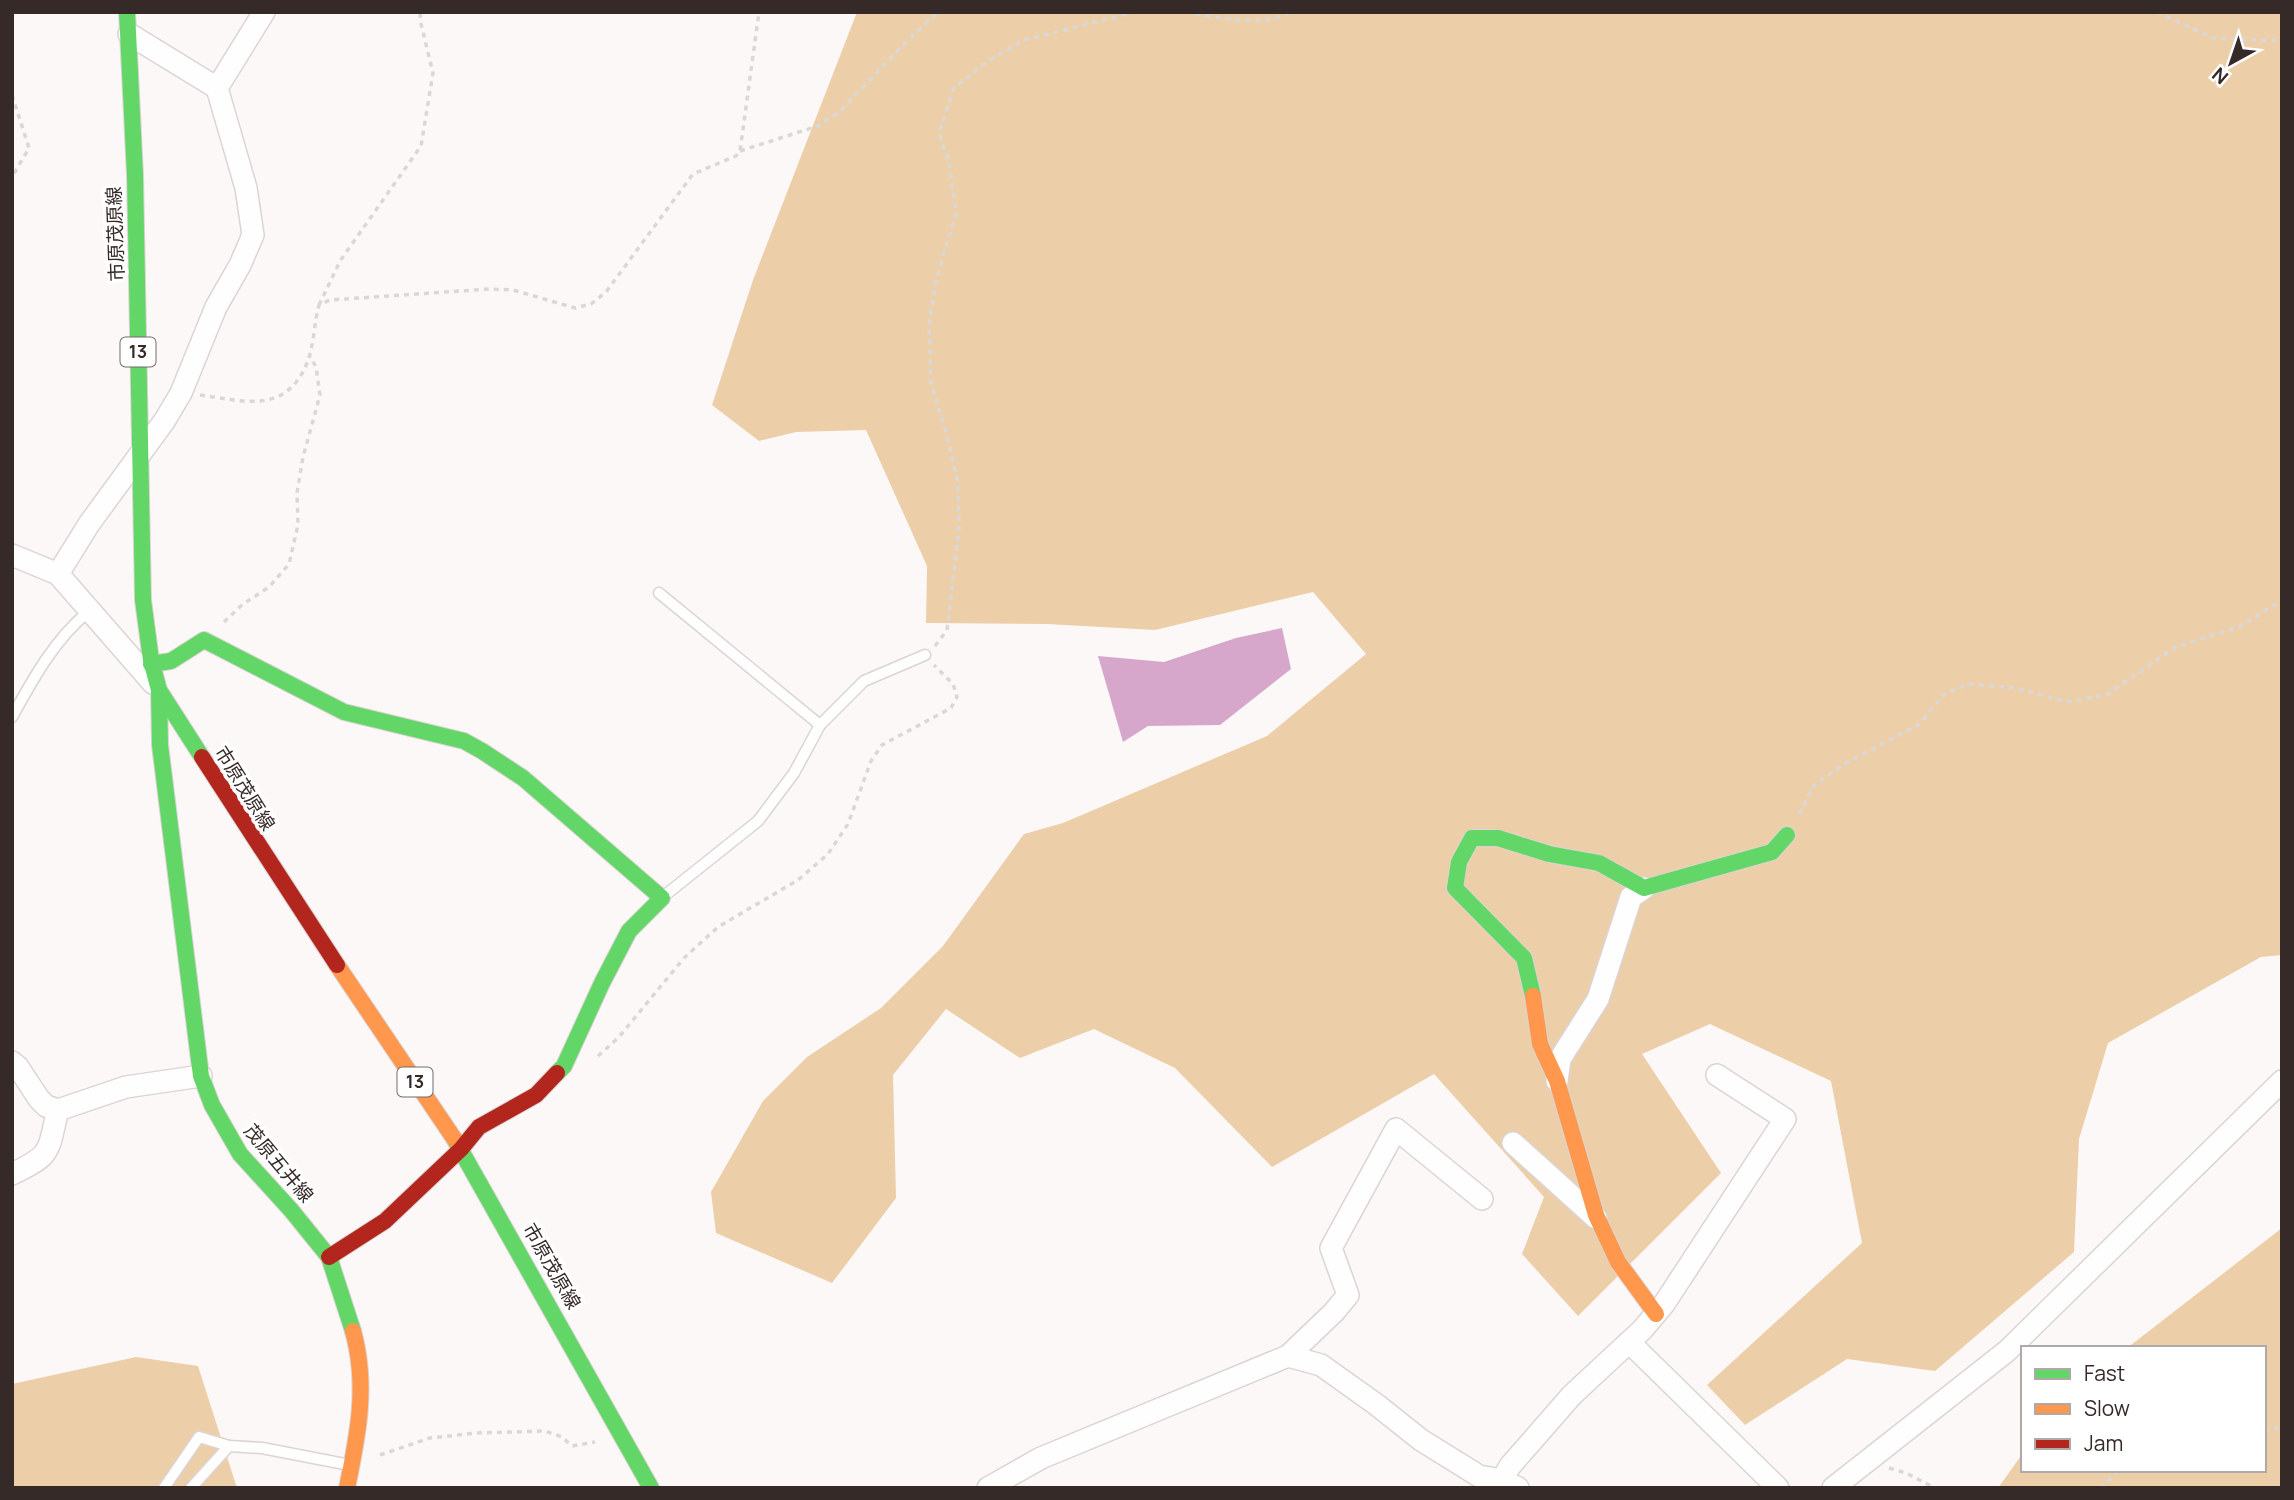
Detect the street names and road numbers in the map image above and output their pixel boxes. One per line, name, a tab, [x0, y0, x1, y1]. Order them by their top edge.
street label: 市原茂原線	[100, 186, 130, 282]
road number: 13	[120, 338, 156, 366]
street label: 市原茂原線	[209, 741, 281, 835]
road number: 13	[398, 1068, 432, 1097]
street label: 茂原五井線	[239, 1118, 319, 1208]
street label: 市原茂原線	[517, 1218, 587, 1314]

